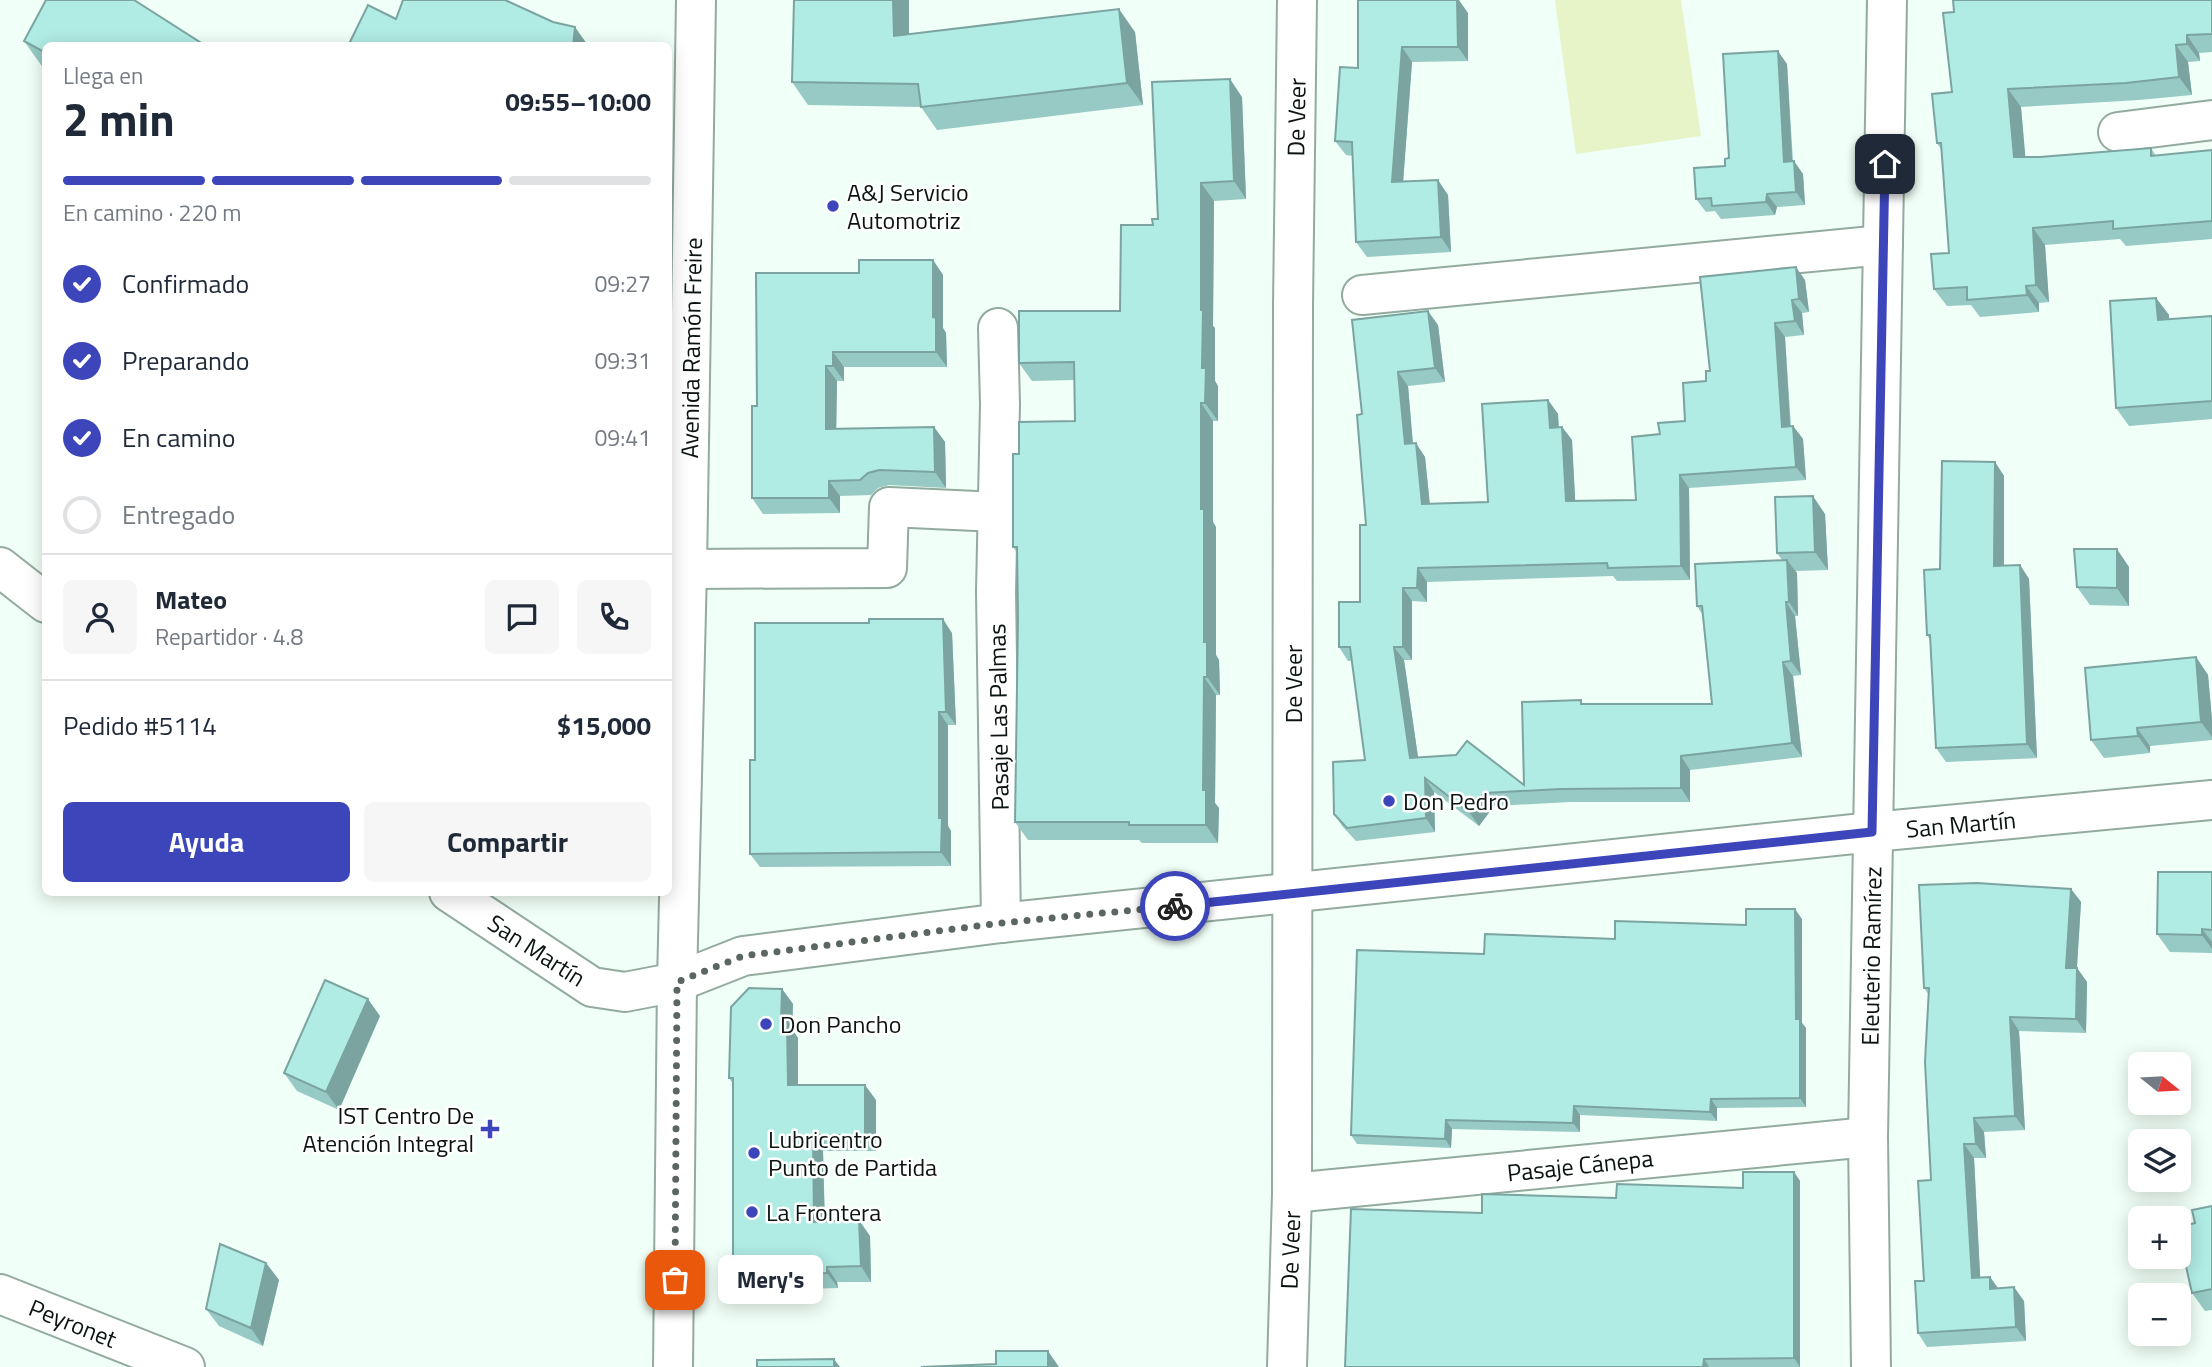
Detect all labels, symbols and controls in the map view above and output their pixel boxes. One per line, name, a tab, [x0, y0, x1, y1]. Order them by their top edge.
text: Llega en	[63, 58, 143, 93]
street label: De Veer	[1277, 77, 1315, 157]
text: 09:55–10:00	[505, 82, 651, 121]
text: 2 min	[63, 84, 175, 154]
pin	[1855, 134, 1915, 194]
icon: home	[1866, 145, 1904, 183]
place label: A&J Servicio Automotriz	[847, 174, 969, 238]
text: En camino · 220 m	[63, 195, 241, 230]
marker: A&J Servicio Automotriz	[825, 198, 841, 214]
street label: Avenida Ramón Freire	[671, 237, 711, 459]
text: Confirmado	[122, 264, 249, 303]
icon: check	[63, 265, 101, 303]
text: 09:27	[594, 266, 651, 301]
text: Preparando	[122, 341, 249, 380]
icon: check	[63, 342, 101, 380]
text: 09:31	[594, 343, 651, 378]
text: En camino	[122, 418, 236, 457]
icon: check	[63, 419, 101, 457]
text: 09:41	[594, 420, 651, 455]
text: Entregado	[122, 495, 235, 534]
button: person	[63, 580, 137, 654]
text: Mateo	[155, 580, 227, 619]
button: chat	[485, 580, 559, 654]
button: phone	[577, 580, 651, 654]
text: Repartidor · 4.8	[155, 619, 303, 654]
street label: Pasaje Las Palmas	[978, 623, 1018, 811]
street label: De Veer	[1275, 645, 1311, 723]
text: Pedido #5114	[63, 706, 217, 745]
text: $15,000	[557, 706, 651, 745]
place label: Don Pedro	[1403, 783, 1509, 819]
marker: Don Pedro	[1381, 793, 1397, 809]
street label: San Martín	[1905, 801, 2017, 847]
button: Ayuda	[63, 802, 350, 882]
button: Compartir	[364, 802, 651, 882]
street label: Eleuterio Ramírez	[1851, 866, 1891, 1046]
courier	[1140, 871, 1210, 941]
icon: bike	[1156, 887, 1194, 925]
street label: San Martín	[481, 905, 593, 995]
place label: Don Pancho	[780, 1006, 901, 1042]
marker: Don Pancho	[758, 1016, 774, 1032]
north arrow	[2128, 1052, 2191, 1115]
map controls	[2128, 1052, 2191, 1346]
place label: IST Centro De Atención Integral	[303, 1097, 474, 1161]
marker: IST Centro De Atención Integral	[480, 1119, 500, 1139]
place label: Lubricentro Punto de Partida	[768, 1121, 937, 1185]
button: layers	[2128, 1129, 2191, 1192]
street label: Pasaje Cánepa	[1505, 1139, 1655, 1191]
marker: Lubricentro Punto de Partida	[746, 1145, 762, 1161]
place label: La Frontera	[766, 1194, 881, 1230]
marker: La Frontera	[744, 1204, 760, 1220]
button: +	[2128, 1206, 2191, 1269]
street label: De Veer	[1271, 1210, 1309, 1290]
pin	[645, 1250, 705, 1310]
callout: Mery's	[717, 1256, 822, 1304]
icon: bag	[656, 1261, 694, 1299]
text: Mery's	[737, 1262, 804, 1297]
button: −	[2128, 1283, 2191, 1346]
street label: Peyronet	[24, 1289, 123, 1357]

